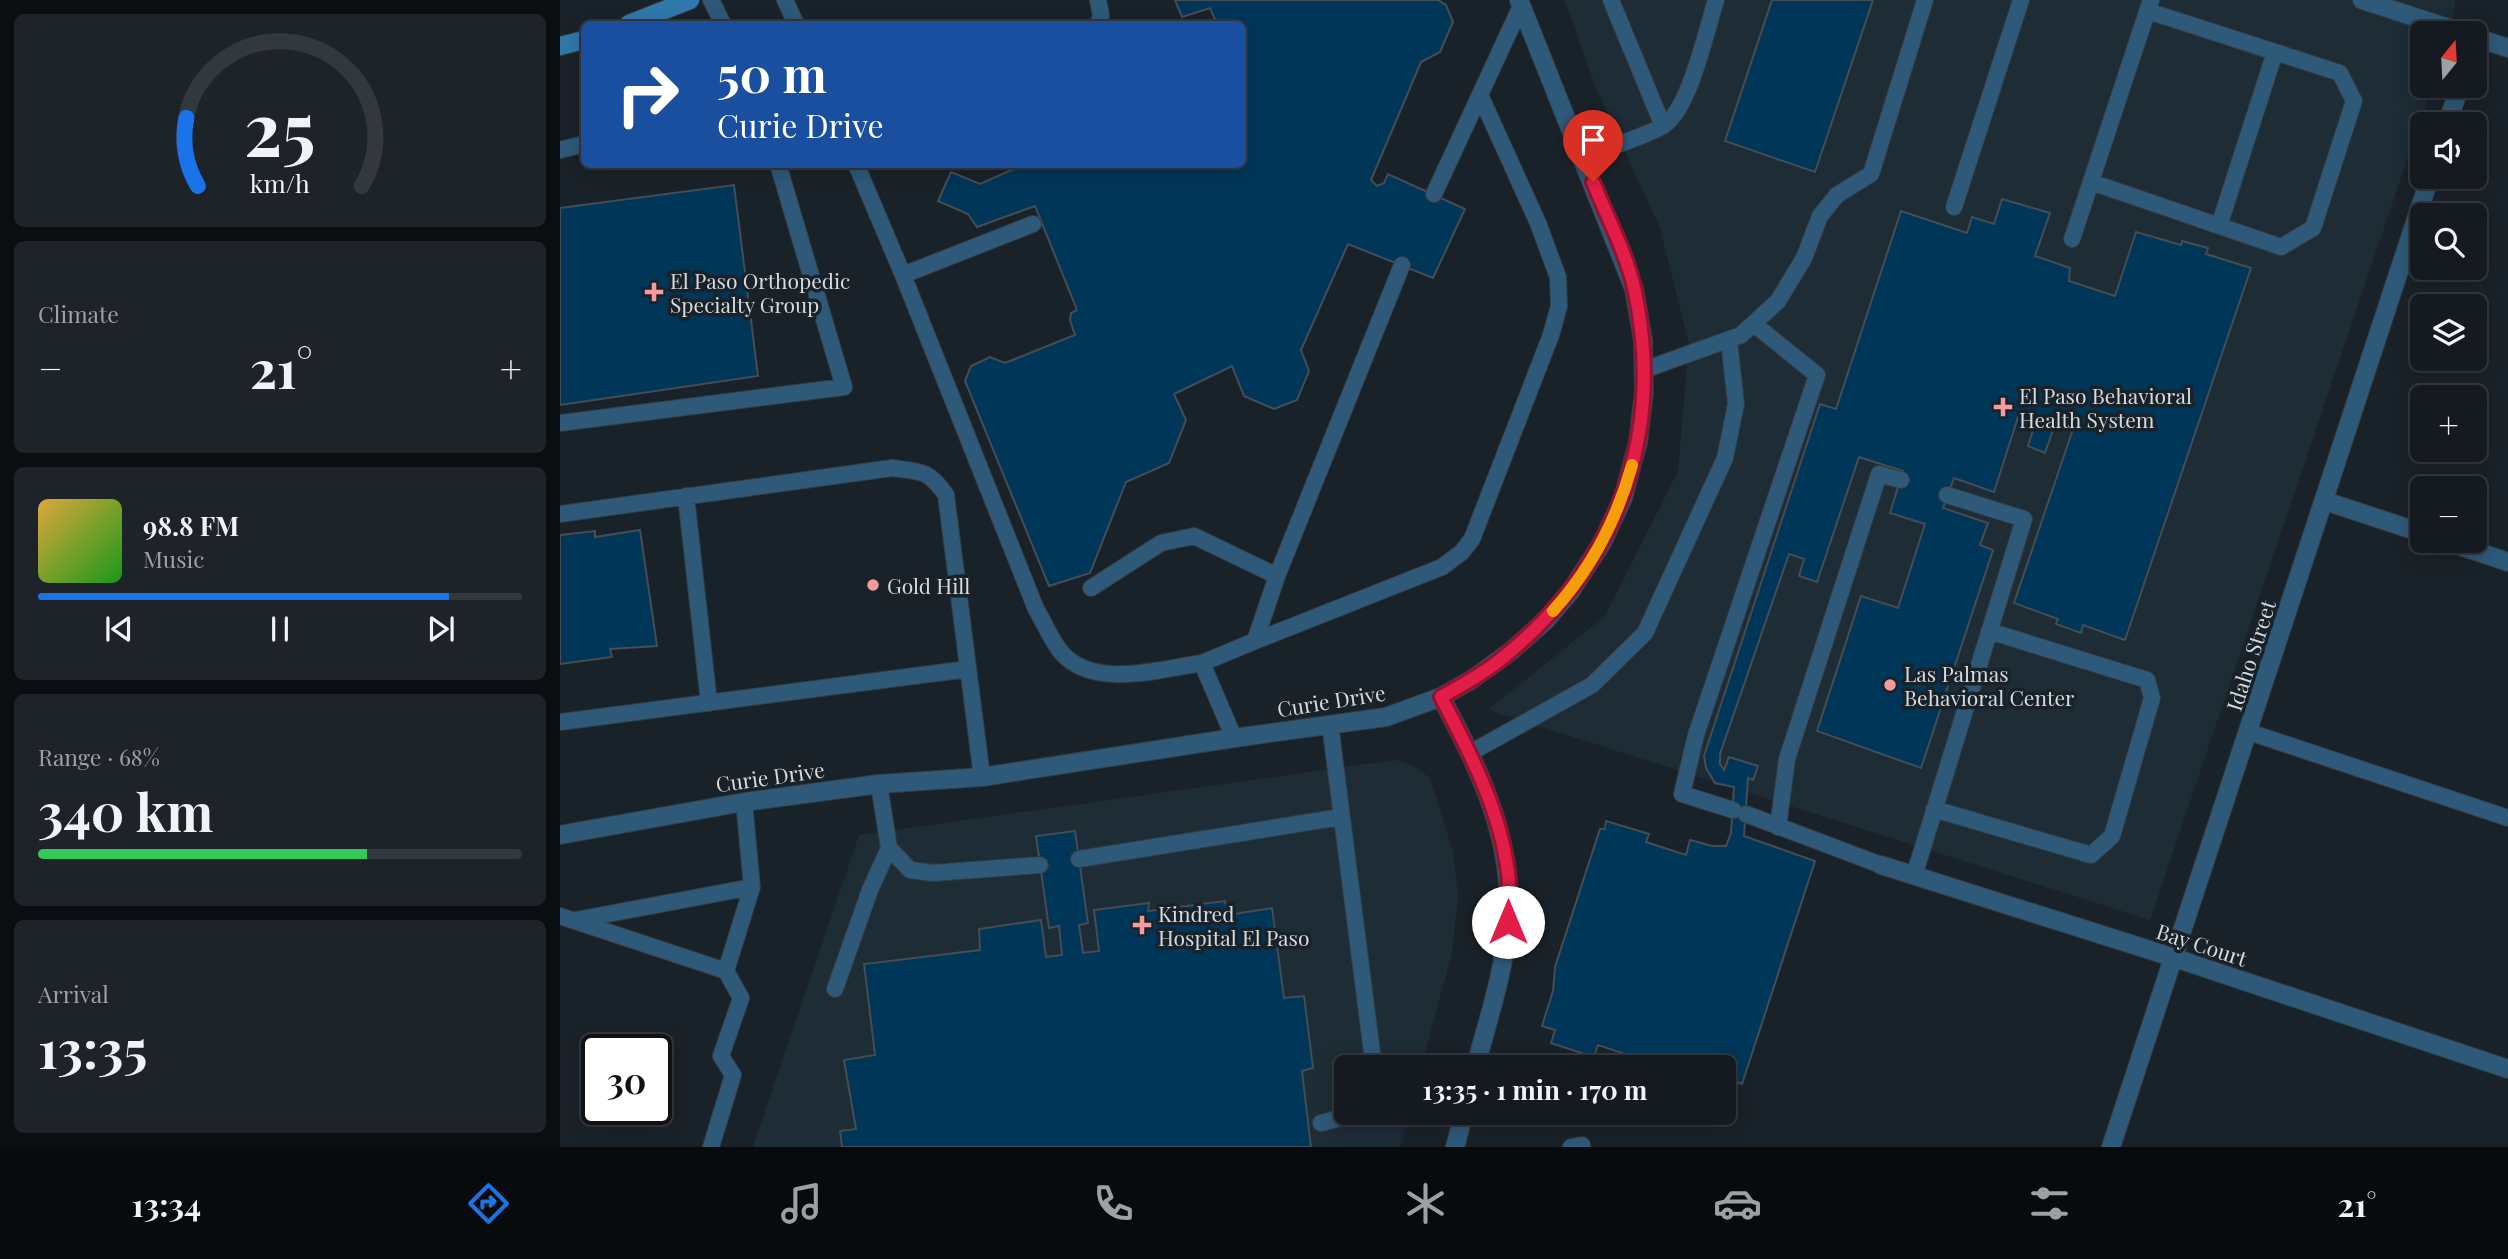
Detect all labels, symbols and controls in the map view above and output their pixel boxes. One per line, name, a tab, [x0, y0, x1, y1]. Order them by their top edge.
north arrow	[2410, 21, 2487, 98]
map controls	[2410, 21, 2487, 553]
text: 50 m	[717, 40, 827, 105]
icon: right	[602, 49, 693, 140]
text: 25	[244, 78, 316, 175]
text: Curie Drive	[717, 103, 884, 146]
pin	[1563, 110, 1623, 182]
button: sound	[2410, 112, 2487, 189]
icon: arrive	[1574, 121, 1612, 159]
text: km/h	[250, 166, 310, 199]
button: search	[2410, 203, 2487, 280]
place label: El Paso Orthopedic Specialty Group	[670, 266, 850, 318]
marker: El Paso Orthopedic Specialty Group	[644, 282, 664, 302]
button: layers	[2410, 294, 2487, 371]
text: Climate	[38, 298, 119, 329]
text: 21°	[250, 333, 313, 402]
text: −	[38, 342, 63, 393]
text: +	[500, 342, 522, 393]
place label: El Paso Behavioral Health System	[2019, 381, 2192, 433]
button: +	[2410, 385, 2487, 462]
marker: El Paso Behavioral Health System	[1993, 397, 2013, 417]
button: −	[2410, 476, 2487, 553]
text: 98.8 FM	[143, 508, 239, 543]
text: Music	[143, 543, 204, 574]
place label: Gold Hill	[887, 571, 970, 599]
marker: Gold Hill	[865, 577, 881, 593]
street label: Idaho Street	[2219, 596, 2281, 714]
icon: previous	[100, 610, 138, 648]
icon: pause	[261, 610, 299, 648]
icon: next	[422, 610, 460, 648]
place label: Las Palmas Behavioral Center	[1904, 659, 2075, 711]
marker: Las Palmas Behavioral Center	[1882, 677, 1898, 693]
street label: Curie Drive	[1275, 678, 1387, 722]
text: Range · 68%	[38, 741, 160, 772]
street label: Curie Drive	[714, 755, 826, 797]
text: 340 km	[38, 776, 213, 845]
position arrow	[1471, 885, 1545, 959]
place label: Kindred Hospital El Paso	[1158, 899, 1309, 951]
marker: Kindred Hospital El Paso	[1132, 915, 1152, 935]
street label: Bay Court	[2153, 916, 2251, 972]
text: Arrival	[38, 978, 109, 1009]
text: 13:35	[38, 1013, 147, 1082]
speed limit sign: 30	[581, 1034, 672, 1125]
text: 13:35 · 1 min · 170 m	[1423, 1072, 1647, 1107]
icon: directions	[464, 1179, 513, 1228]
icon: music	[777, 1179, 826, 1228]
icon: phone	[1089, 1179, 1138, 1228]
icon: climate	[1401, 1179, 1450, 1228]
icon: car	[1713, 1179, 1762, 1228]
icon: filters	[2025, 1179, 2074, 1228]
text: 13:34	[132, 1182, 201, 1225]
text: 21°	[2338, 1182, 2376, 1225]

